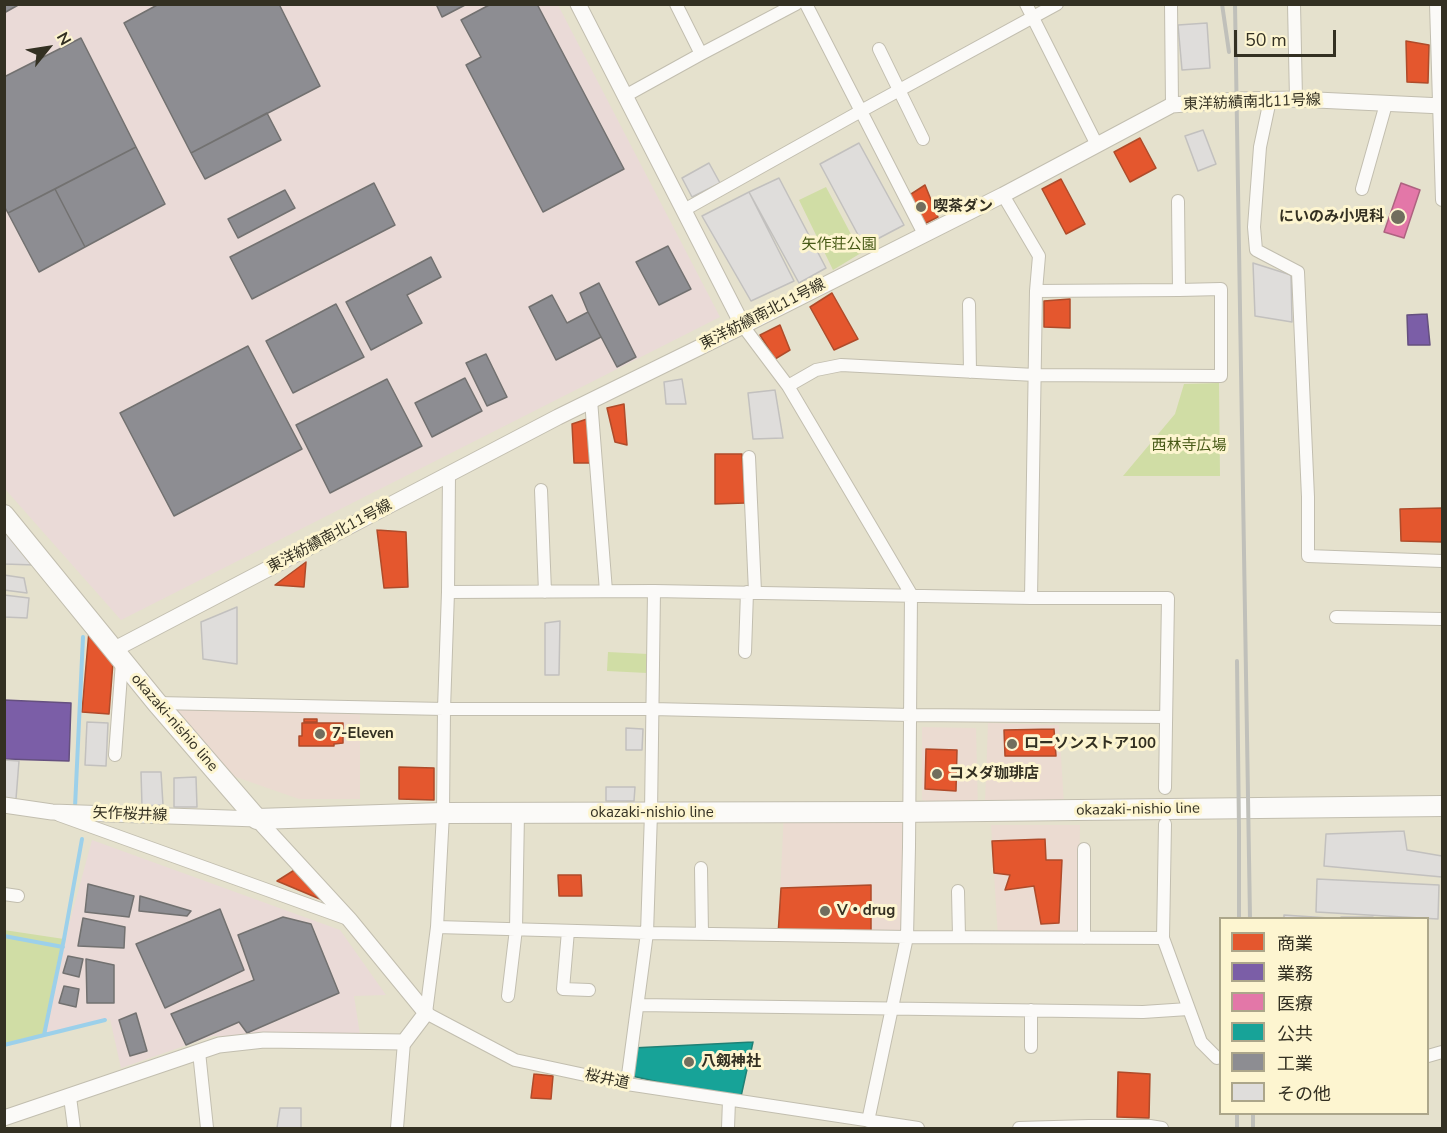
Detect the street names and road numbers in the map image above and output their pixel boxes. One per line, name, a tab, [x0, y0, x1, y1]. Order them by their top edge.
street label: 東洋紡績南北11号線	[1183, 92, 1321, 114]
street label: 東洋紡績南北11号線	[697, 276, 829, 354]
street label: 東洋紡績南北11号線	[265, 497, 395, 577]
street label: okazaki-nishio line	[127, 670, 221, 776]
street label: okazaki-nishio line	[1076, 800, 1200, 820]
street label: okazaki-nishio line	[590, 804, 714, 822]
street label: 矢作桜井線	[92, 805, 168, 825]
street label: 桜井道	[583, 1067, 631, 1093]

